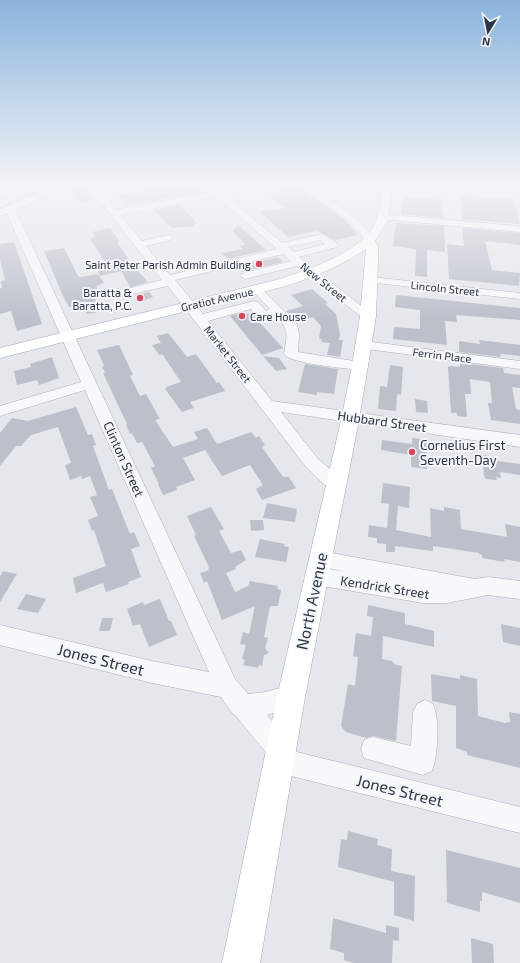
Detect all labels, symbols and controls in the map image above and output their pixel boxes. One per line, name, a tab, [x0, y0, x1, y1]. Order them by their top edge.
north arrow	[468, 12, 508, 52]
text: N	[481, 35, 491, 49]
place label: Saint Peter Parish Admin Building	[85, 258, 251, 271]
marker: Saint Peter Parish Admin Building	[254, 259, 264, 269]
street label: New Street	[298, 259, 350, 305]
street label: Lincoln Street	[410, 278, 480, 298]
street label: Gratiot Avenue	[180, 284, 254, 314]
place label: Baratta & Baratta, P.C.	[72, 286, 132, 312]
marker: Baratta & Baratta, P.C.	[135, 293, 145, 303]
place label: Care House	[250, 310, 306, 323]
marker: Care House	[237, 311, 247, 321]
street label: Market Street	[202, 323, 254, 385]
street label: Ferrin Place	[412, 345, 472, 365]
street label: Hubbard Street	[337, 407, 428, 435]
street label: Clinton Street	[100, 419, 148, 499]
place label: Cornelius First Seventh-Day	[420, 437, 506, 468]
marker: Cornelius First Seventh-Day	[407, 447, 417, 457]
street label: North Avenue	[291, 551, 331, 651]
street label: Kendrick Street	[339, 572, 431, 602]
street label: Jones Street	[56, 639, 146, 679]
street label: Jones Street	[355, 770, 445, 810]

